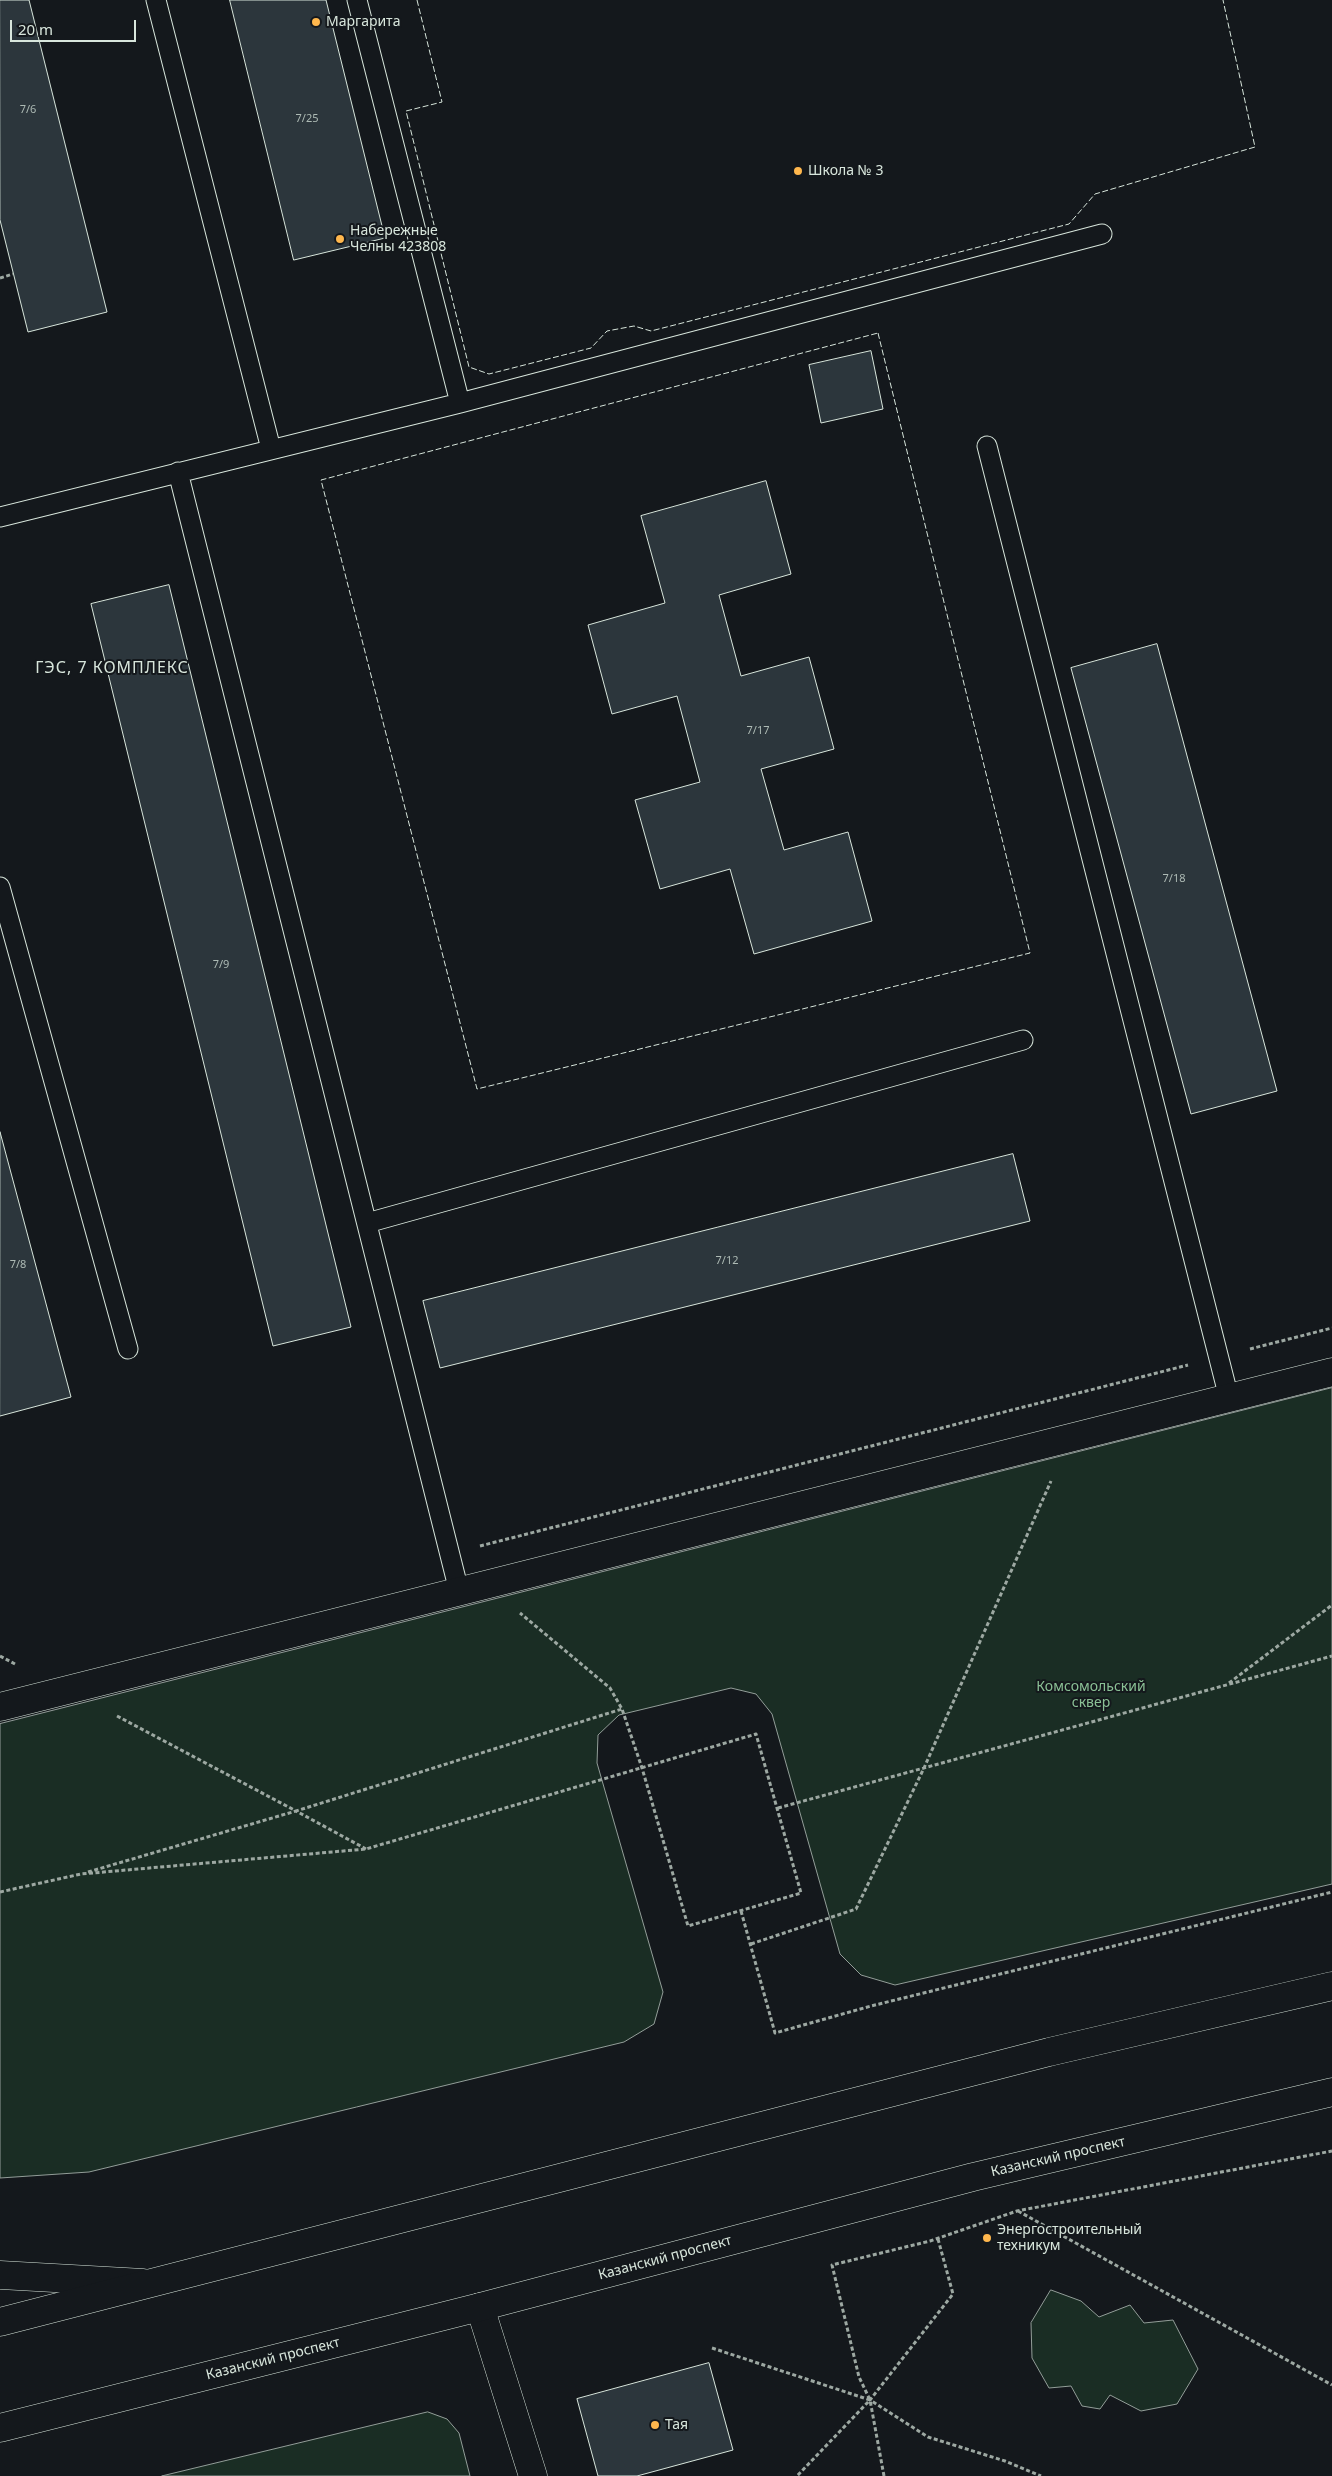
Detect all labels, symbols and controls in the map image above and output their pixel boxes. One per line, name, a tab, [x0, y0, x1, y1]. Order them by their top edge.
scale bar	[12, 10, 139, 42]
place label: Маргарита	[326, 14, 400, 30]
marker: Маргарита	[310, 16, 322, 28]
text: 20 m	[18, 19, 53, 39]
house number: 7/6	[20, 103, 36, 117]
house number: 7/25	[296, 112, 318, 126]
place label: Школа № 3	[808, 163, 884, 179]
marker: Школа № 3	[792, 165, 804, 177]
place label: Набережные Челны 423808	[350, 223, 446, 256]
marker: Набережные Челны 423808	[334, 233, 346, 245]
district label: ГЭС, 7 КОМПЛЕКС	[33, 658, 191, 678]
house number: 7/17	[747, 724, 769, 738]
house number: 7/18	[1163, 872, 1185, 886]
house number: 7/9	[213, 958, 229, 972]
house number: 7/12	[716, 1254, 738, 1268]
house number: 7/8	[10, 1258, 26, 1272]
park label: Комсомольский сквер	[1036, 1679, 1146, 1711]
street label: Казанский проспект	[989, 2133, 1127, 2181]
place label: Энергостроительный техникум	[997, 2222, 1142, 2254]
street label: Казанский проспект	[597, 2232, 733, 2284]
marker: Энергостроительный техникум	[981, 2232, 993, 2244]
street label: Казанский проспект	[204, 2334, 342, 2384]
place label: Тая	[665, 2417, 688, 2433]
marker: Тая	[649, 2419, 661, 2431]

